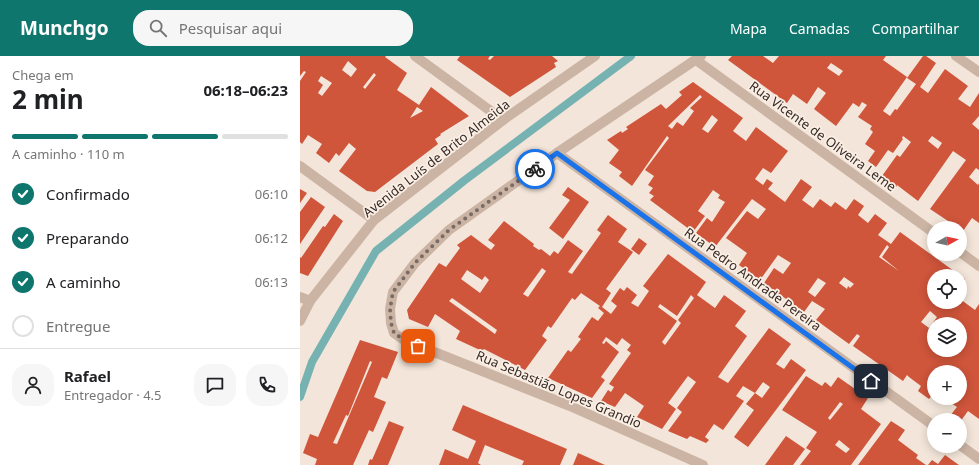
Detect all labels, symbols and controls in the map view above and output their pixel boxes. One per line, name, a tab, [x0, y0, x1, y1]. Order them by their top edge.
search box	[133, 10, 413, 46]
text: Munchgo	[20, 15, 109, 41]
icon: search	[147, 17, 169, 39]
text: Pesquisar aqui	[179, 18, 282, 38]
text: Mapa	[730, 19, 767, 38]
text: Camadas	[789, 19, 850, 38]
text: Compartilhar	[872, 19, 959, 38]
text: Chega em	[12, 66, 74, 84]
street label: Rua Vicente de Oliveira Leme	[746, 77, 900, 195]
text: 06:18–06:23	[203, 80, 288, 100]
text: 2 min	[12, 81, 84, 117]
street label: Avenida Luís de Brito Almeida	[359, 95, 513, 221]
text: A caminho · 110 m	[12, 145, 125, 163]
courier	[515, 149, 555, 189]
icon: bike	[524, 158, 546, 180]
icon: check	[12, 183, 34, 205]
text: Confirmado	[46, 184, 130, 204]
text: 06:10	[255, 185, 288, 203]
north arrow	[927, 221, 967, 261]
map controls	[927, 221, 967, 453]
street label: Rua Pedro Andrade Pereira	[681, 223, 825, 335]
icon: check	[12, 227, 34, 249]
text: Preparando	[46, 228, 129, 248]
text: 06:12	[255, 229, 288, 247]
button: locate	[927, 269, 967, 309]
icon: check	[12, 271, 34, 293]
text: A caminho	[46, 272, 121, 292]
text: 06:13	[255, 273, 288, 291]
text: Entregue	[46, 316, 110, 336]
button: layers	[927, 317, 967, 357]
pin	[401, 329, 435, 363]
icon: bag	[407, 335, 429, 357]
street label: Rua Sebastião Lopes Grandio	[474, 346, 645, 432]
button: person	[12, 364, 54, 406]
button: chat	[194, 364, 236, 406]
button: phone	[246, 364, 288, 406]
pin	[854, 364, 888, 398]
button: +	[927, 365, 967, 405]
text: Rafael	[64, 366, 111, 386]
icon: home	[860, 370, 882, 392]
text: Entregador · 4.5	[64, 386, 162, 404]
button: −	[927, 413, 967, 453]

